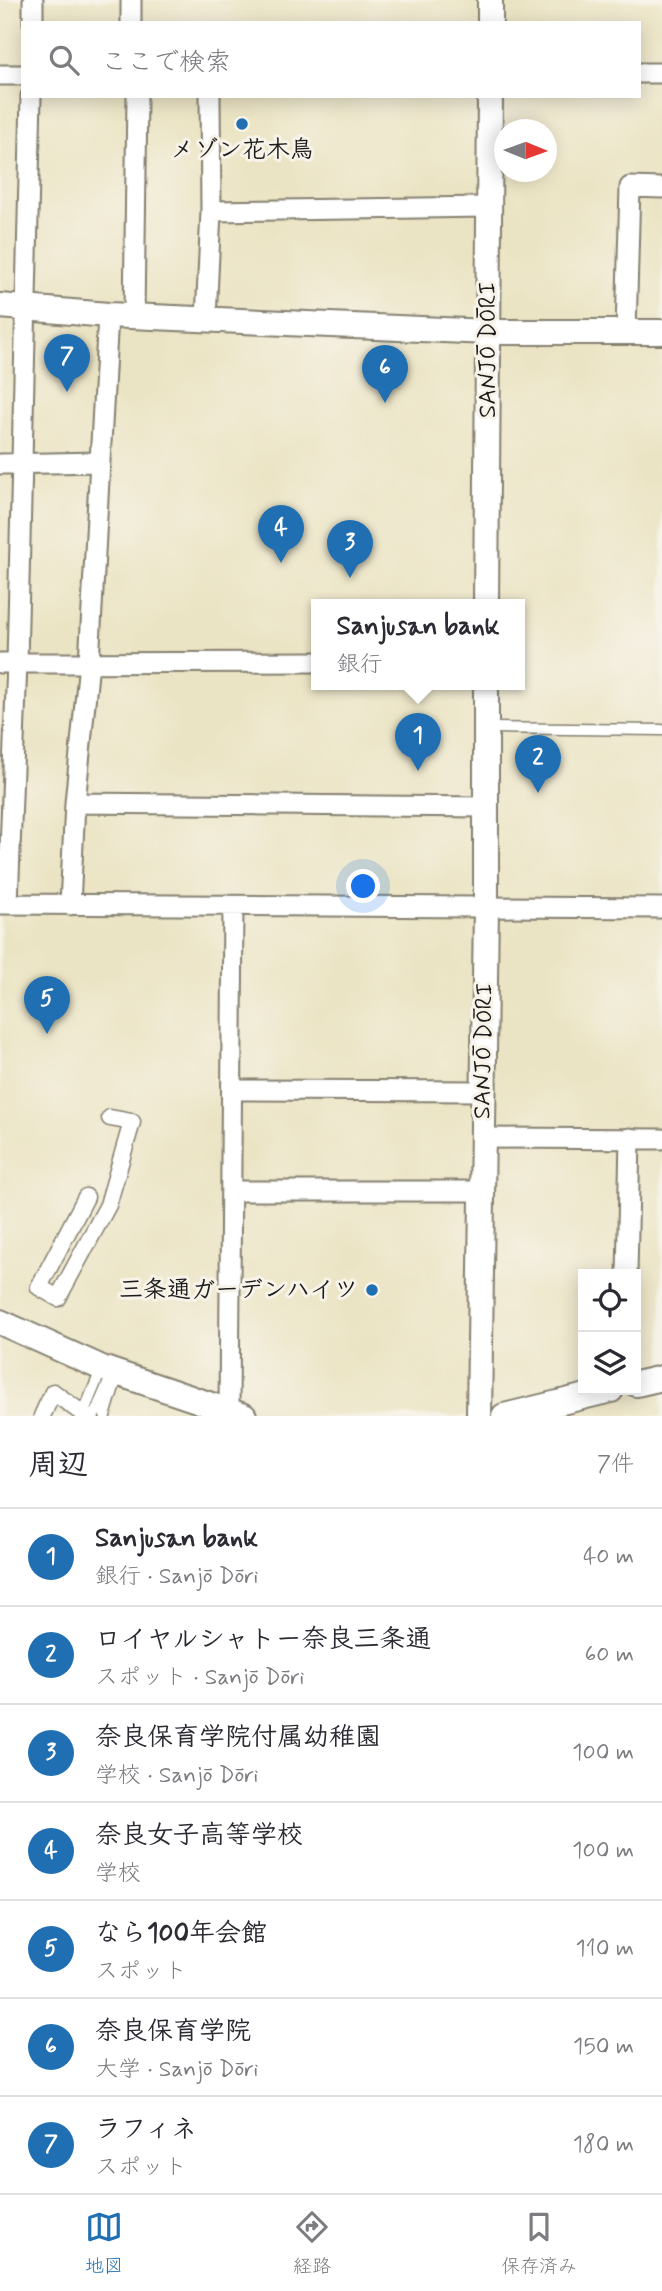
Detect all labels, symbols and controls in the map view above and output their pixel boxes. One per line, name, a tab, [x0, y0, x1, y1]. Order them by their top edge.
search box	[21, 21, 641, 98]
icon: search	[45, 41, 83, 79]
text: ここで検索	[101, 46, 231, 80]
marker: メゾン花木鳥	[234, 116, 250, 132]
north arrow	[494, 119, 557, 182]
place label: メゾン花木鳥	[170, 135, 314, 166]
street label: SANJŌ DŌRI	[473, 282, 504, 418]
pin: 7	[44, 334, 90, 392]
pin: 6	[362, 345, 408, 403]
pin: 4	[258, 505, 304, 563]
pin: 3	[327, 520, 373, 578]
popup	[311, 599, 525, 690]
text: Sanjusan bank	[337, 610, 499, 644]
text: 銀行	[337, 650, 383, 680]
pin: 1	[395, 713, 441, 771]
pin: 2	[515, 735, 561, 793]
your location	[346, 869, 380, 903]
pin: 5	[24, 976, 70, 1034]
street label: SANJŌ DŌRI	[467, 983, 501, 1119]
map controls	[578, 1269, 641, 1395]
button: locate	[578, 1269, 641, 1332]
place label: 三条通ガーデンハイツ	[119, 1275, 358, 1306]
marker: 三条通ガーデンハイツ	[364, 1282, 380, 1298]
button: layers	[578, 1332, 641, 1395]
text: 周辺	[28, 1446, 88, 1485]
text: 7件	[597, 1450, 634, 1480]
text: Sanjusan bank	[95, 1522, 258, 1556]
text: 1	[46, 1542, 56, 1572]
text: 40 m	[583, 1542, 634, 1572]
text: 銀行 · Sanjō Dōri	[95, 1562, 259, 1592]
text: ロイヤルシャトー奈良三条通	[95, 1623, 431, 1657]
text: 2	[45, 1640, 57, 1670]
text: 60 m	[585, 1640, 634, 1670]
text: スポット · Sanjō Dōri	[95, 1663, 305, 1693]
text: 奈良保育学院付属幼稚園	[95, 1721, 381, 1755]
text: 3	[46, 1738, 56, 1768]
text: 100 m	[572, 1738, 634, 1768]
text: 学校 · Sanjō Dōri	[95, 1761, 259, 1791]
text: 奈良女子高等学校	[95, 1819, 303, 1853]
text: 4	[44, 1836, 58, 1866]
text: 100 m	[572, 1836, 634, 1866]
text: 学校	[95, 1859, 141, 1889]
text: なら100年会館	[95, 1917, 267, 1951]
text: 5	[44, 1934, 58, 1964]
text: 110 m	[575, 1934, 634, 1964]
text: スポット	[95, 1957, 187, 1987]
text: 奈良保育学院	[95, 2015, 251, 2049]
text: 6	[45, 2032, 57, 2062]
text: 150 m	[573, 2032, 634, 2062]
text: 大学 · Sanjō Dōri	[95, 2055, 259, 2085]
text: ラフィネ	[95, 2113, 197, 2147]
text: 7	[44, 2130, 58, 2160]
text: 180 m	[573, 2130, 634, 2160]
text: スポット	[95, 2153, 187, 2183]
tab: 地図	[85, 2208, 123, 2279]
tab: 経路	[293, 2208, 331, 2279]
tab: 保存済み	[501, 2208, 577, 2279]

